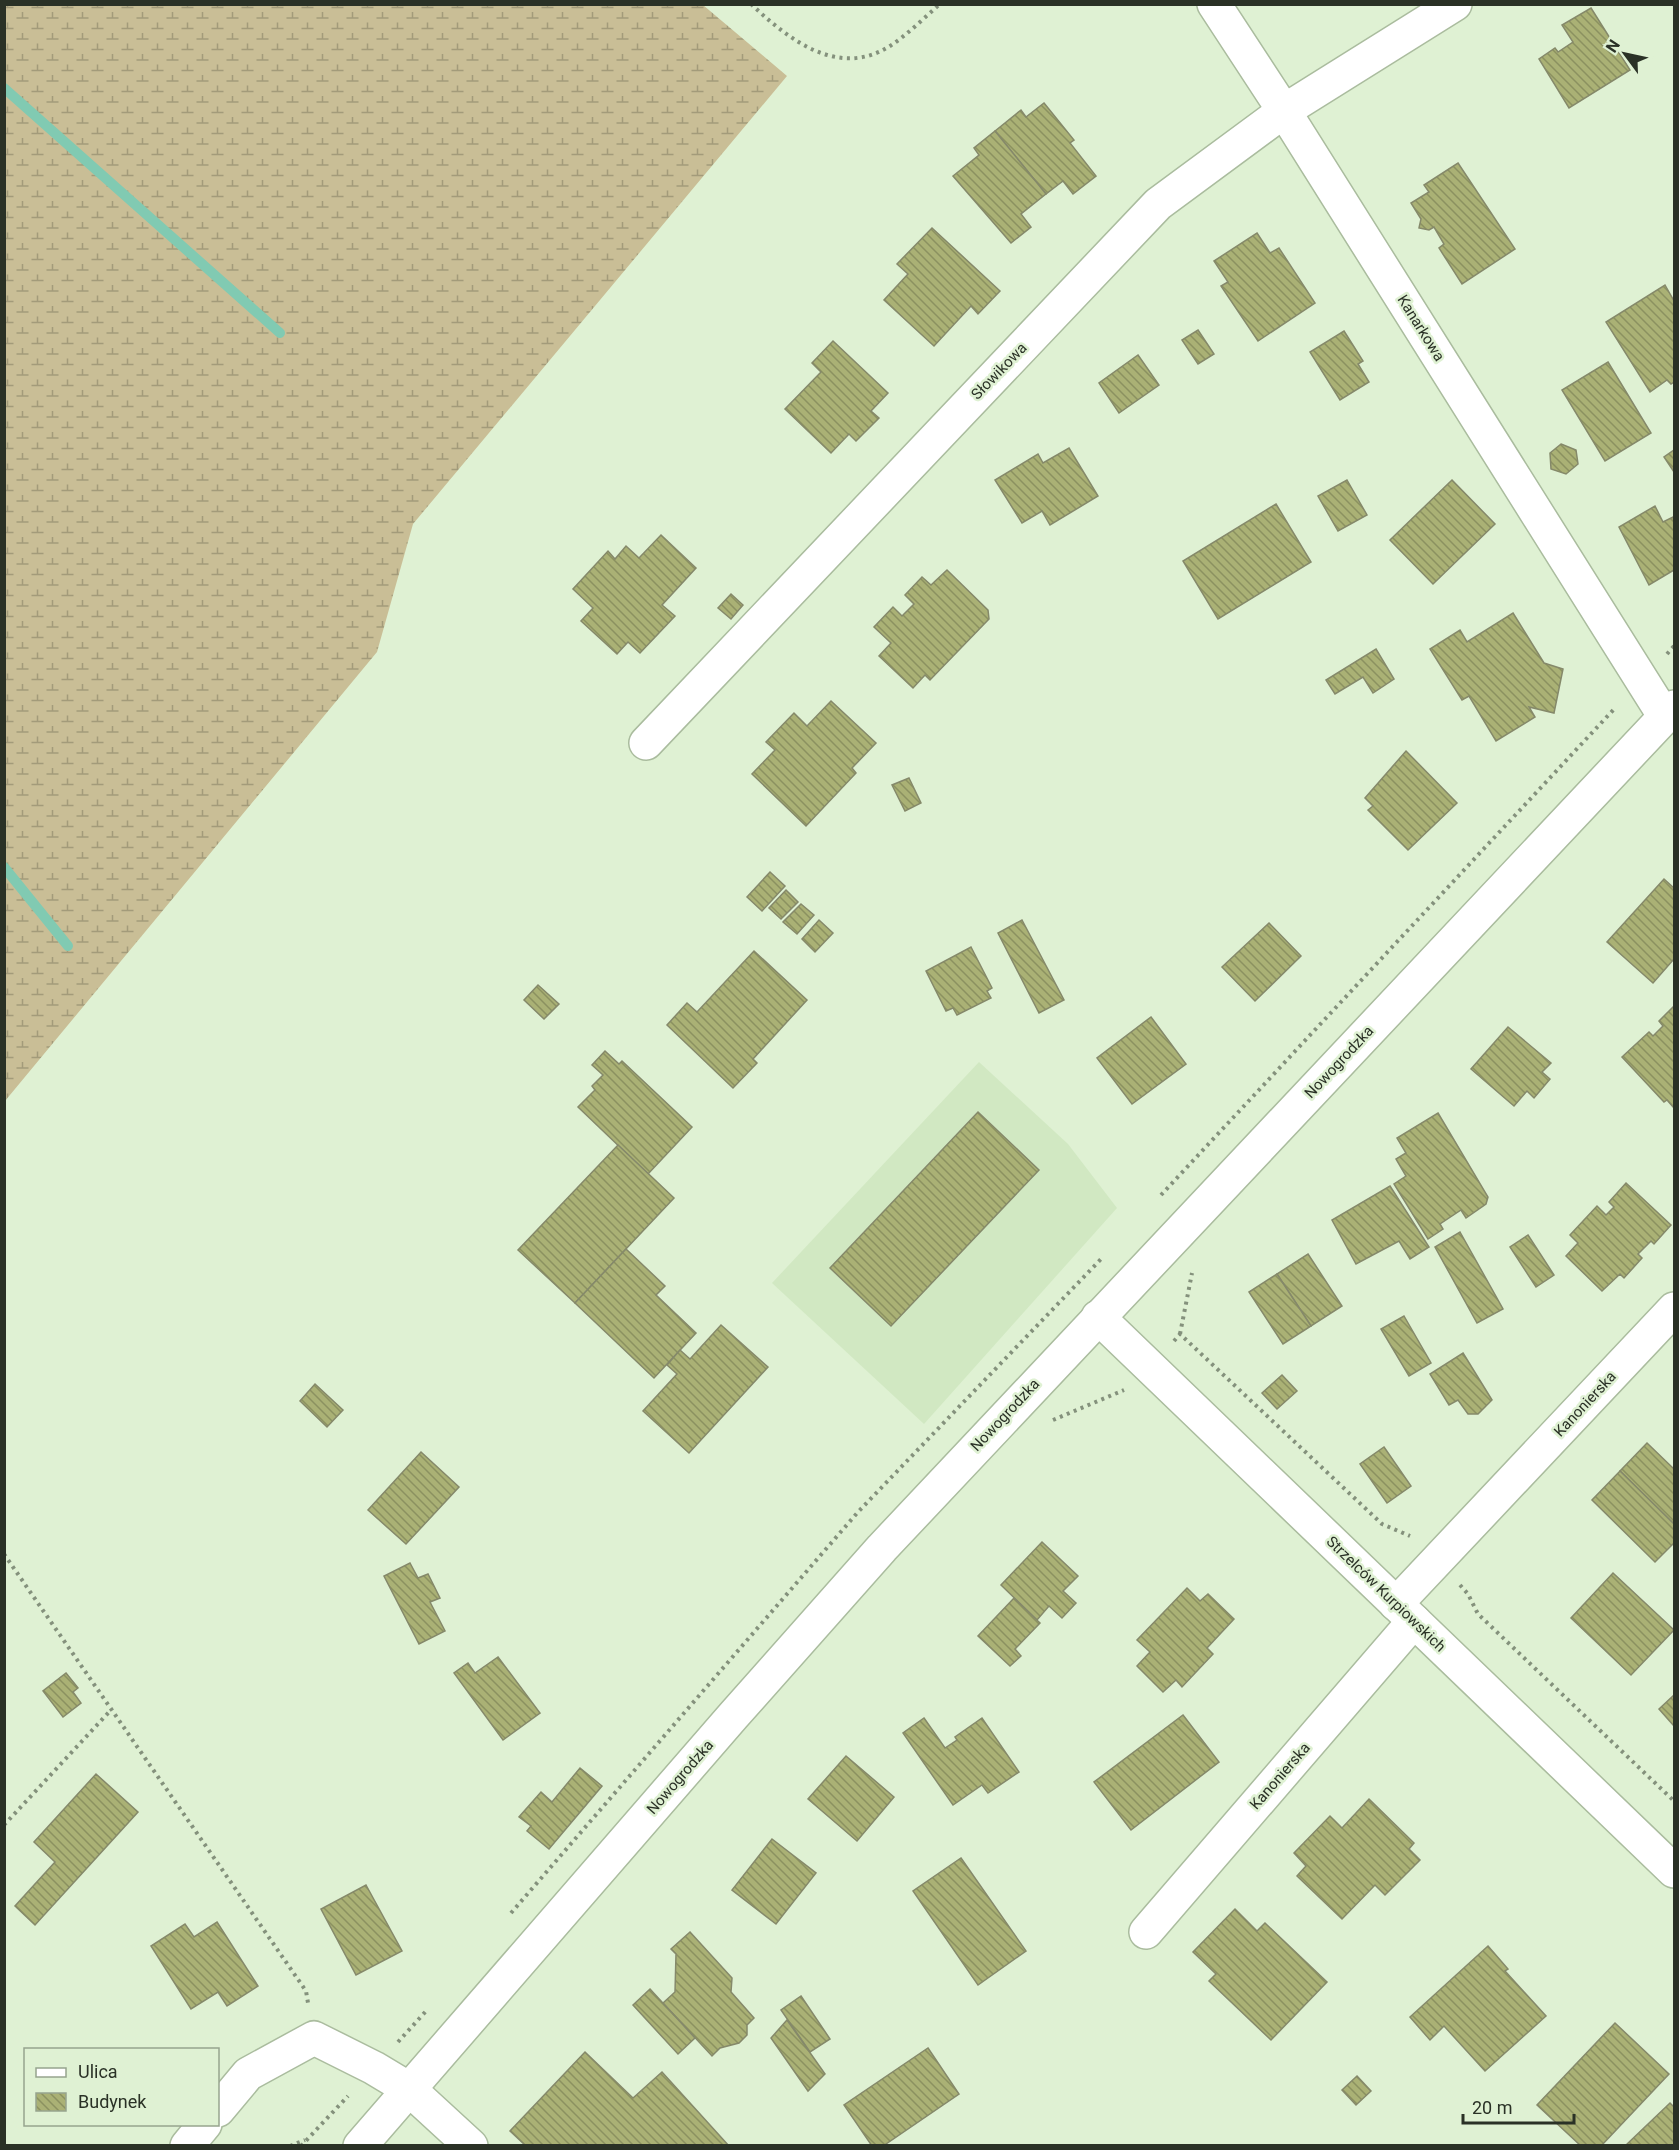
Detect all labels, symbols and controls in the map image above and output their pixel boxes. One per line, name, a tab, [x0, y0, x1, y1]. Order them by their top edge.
north arrow	[1595, 24, 1655, 84]
text: N	[1602, 36, 1624, 56]
street label: Kanarkowa	[1394, 292, 1448, 364]
street label: Słowikowa	[968, 339, 1030, 403]
street label: Nowogrodzka	[1301, 1022, 1377, 1102]
street label: Kanonierska	[1550, 1368, 1620, 1440]
street label: Nowogrodzka	[967, 1375, 1043, 1455]
street label: Strzelców Kurpiowskich	[1323, 1532, 1449, 1656]
street label: Nowogrodzka	[643, 1736, 717, 1818]
street label: Kanonierska	[1246, 1739, 1314, 1813]
legend	[24, 2048, 219, 2126]
text: Ulica	[78, 2061, 118, 2082]
scale bar	[1463, 2087, 1574, 2125]
text: Budynek	[78, 2091, 147, 2112]
text: 20 m	[1472, 2097, 1512, 2118]

